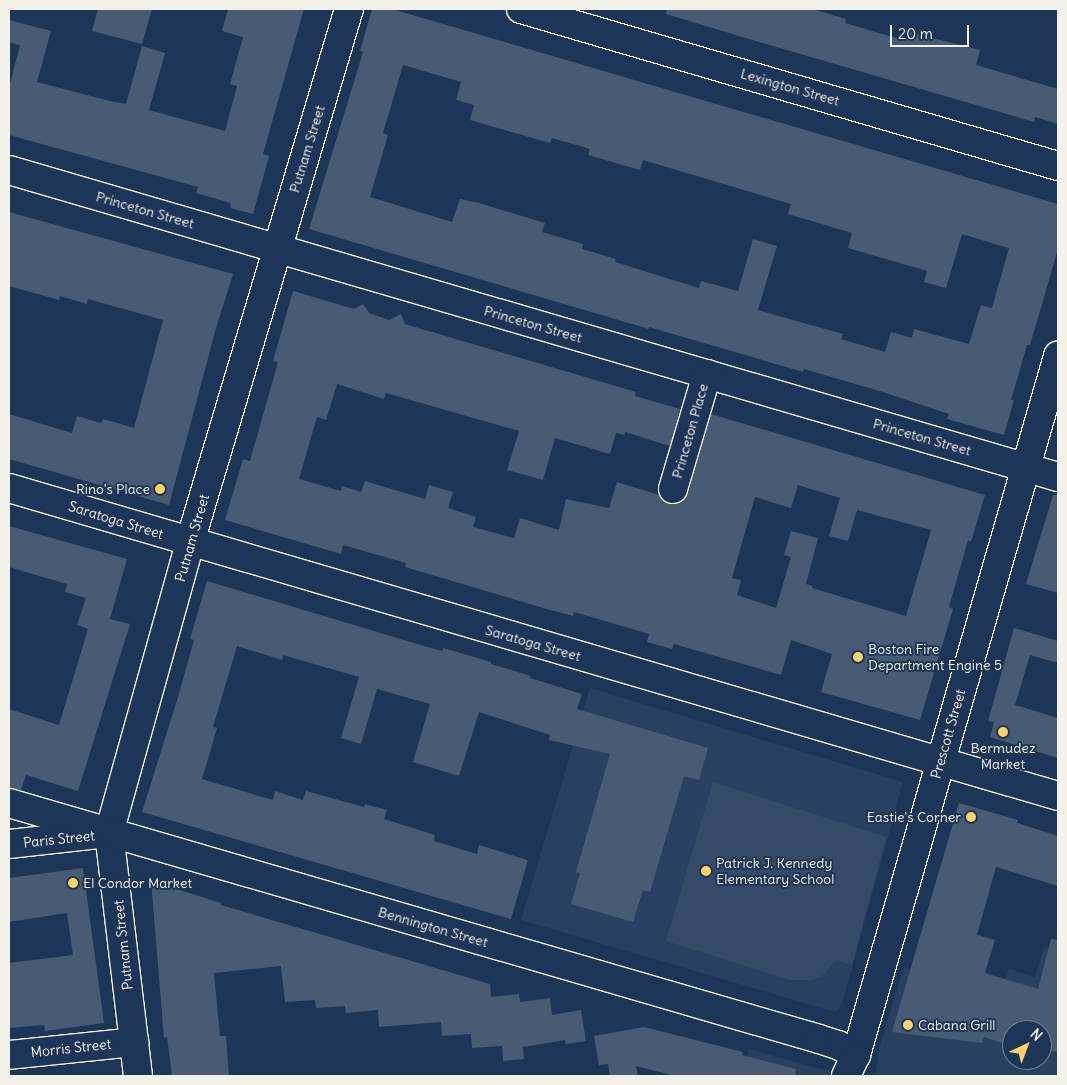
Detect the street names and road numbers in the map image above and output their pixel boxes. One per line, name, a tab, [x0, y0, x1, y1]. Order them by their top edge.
street label: Lexington Street	[739, 65, 841, 109]
street label: Putnam Street	[286, 103, 328, 195]
street label: Princeton Street	[94, 188, 196, 232]
street label: Princeton Street	[482, 302, 584, 346]
street label: Princeton Place	[668, 382, 712, 480]
street label: Princeton Street	[871, 415, 973, 459]
street label: Putnam Street	[171, 492, 213, 584]
street label: Saratoga Street	[66, 498, 166, 542]
street label: Saratoga Street	[483, 621, 583, 665]
street label: Prescott Street	[927, 687, 969, 781]
street label: Paris Street	[22, 827, 96, 851]
street label: Putnam Street	[110, 899, 136, 991]
street label: Bennington Street	[376, 903, 490, 951]
street label: Morris Street	[30, 1035, 112, 1061]

